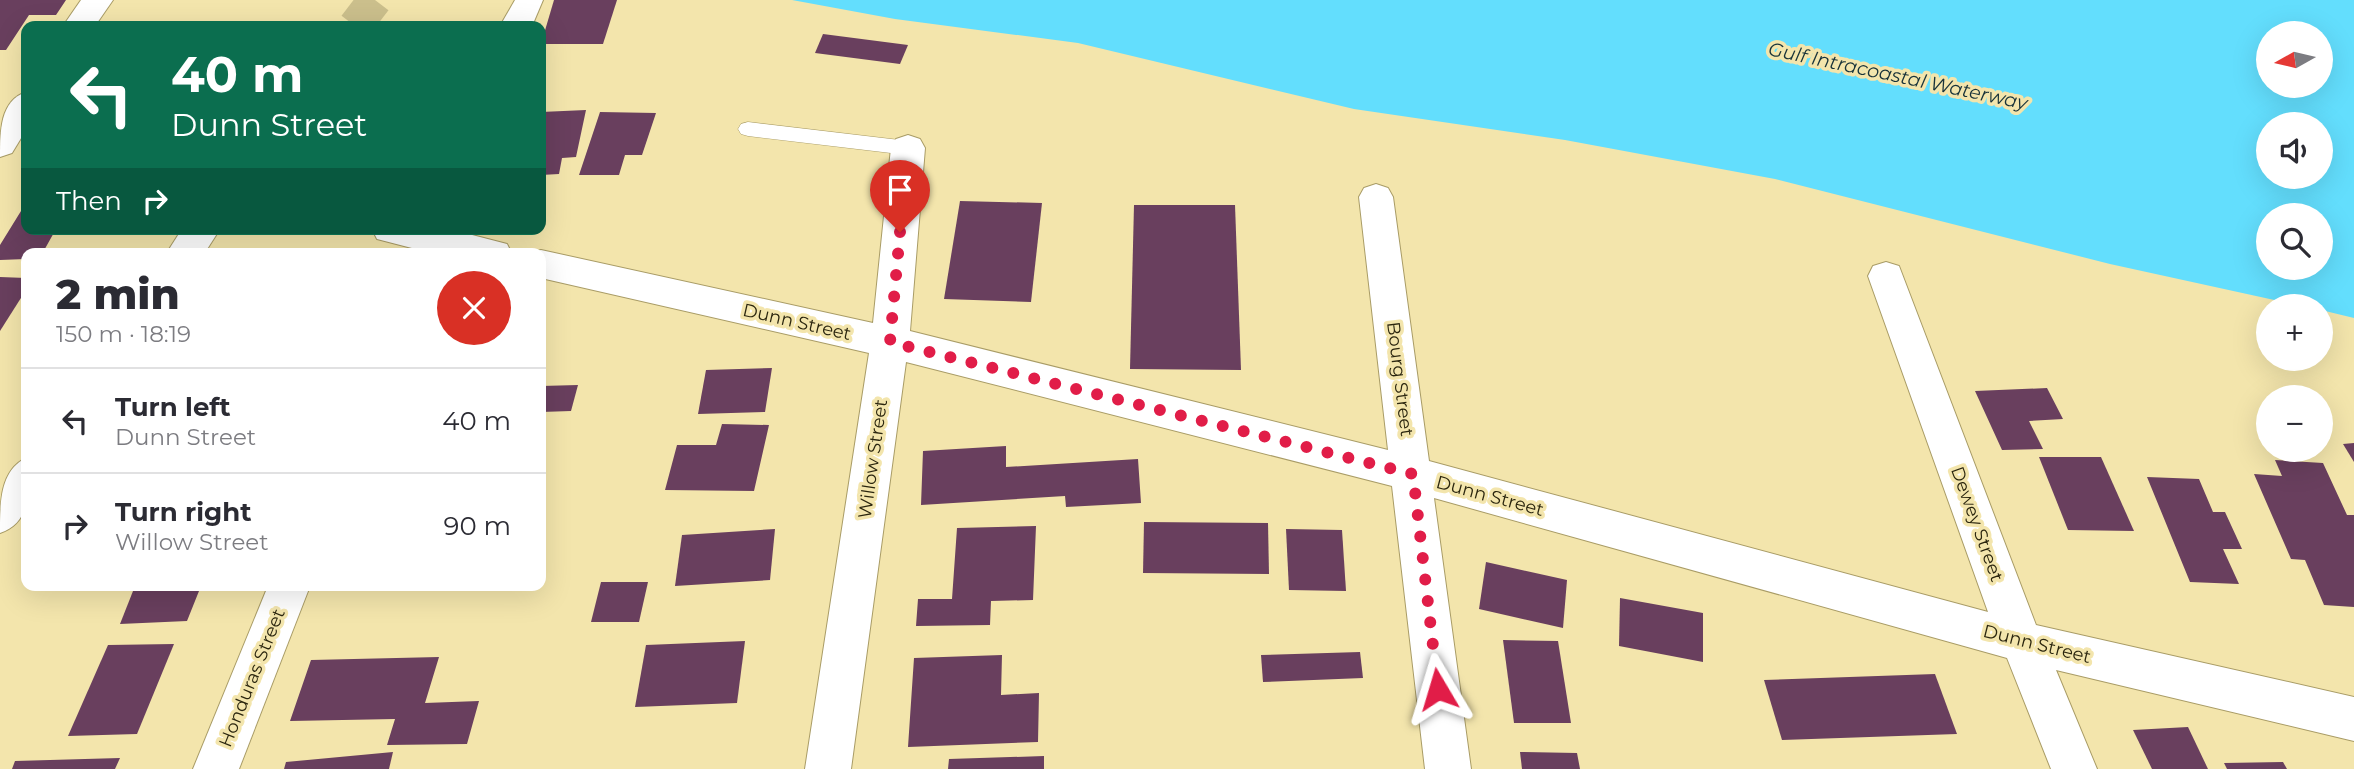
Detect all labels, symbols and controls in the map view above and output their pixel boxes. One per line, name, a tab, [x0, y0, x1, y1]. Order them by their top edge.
north arrow	[2256, 21, 2333, 98]
map controls	[2256, 21, 2333, 462]
water label: Gulf Intracoastal Waterway	[1766, 37, 2031, 115]
text: 40 m	[171, 45, 303, 104]
icon: left	[56, 49, 147, 140]
text: Dunn Street	[171, 105, 367, 144]
button: sound	[2256, 112, 2333, 189]
pin	[870, 160, 930, 232]
icon: arrive	[881, 171, 919, 209]
icon: right	[136, 182, 174, 220]
text: Then	[56, 185, 122, 217]
button: search	[2256, 203, 2333, 280]
text: 2 min	[56, 268, 180, 320]
button: close	[437, 271, 511, 345]
button: +	[2256, 294, 2333, 371]
street label: Dunn Street	[741, 299, 853, 345]
text: 150 m · 18:19	[56, 320, 191, 348]
street label: Bourg Street	[1382, 320, 1418, 438]
button: −	[2256, 385, 2333, 462]
text: Turn left	[115, 391, 231, 423]
street label: Willow Street	[854, 398, 892, 520]
icon: left	[56, 402, 94, 440]
text: 40 m	[442, 405, 511, 437]
text: Dunn Street	[115, 423, 256, 451]
street label: Dewey Street	[1946, 463, 2008, 585]
street label: Dunn Street	[1434, 471, 1546, 521]
text: Turn right	[115, 496, 251, 528]
icon: right	[56, 507, 94, 545]
text: 90 m	[444, 510, 511, 542]
text: Willow Street	[115, 528, 269, 556]
street label: Honduras Street	[214, 606, 290, 750]
street label: Dunn Street	[1981, 620, 2093, 668]
position arrow	[1401, 652, 1475, 726]

